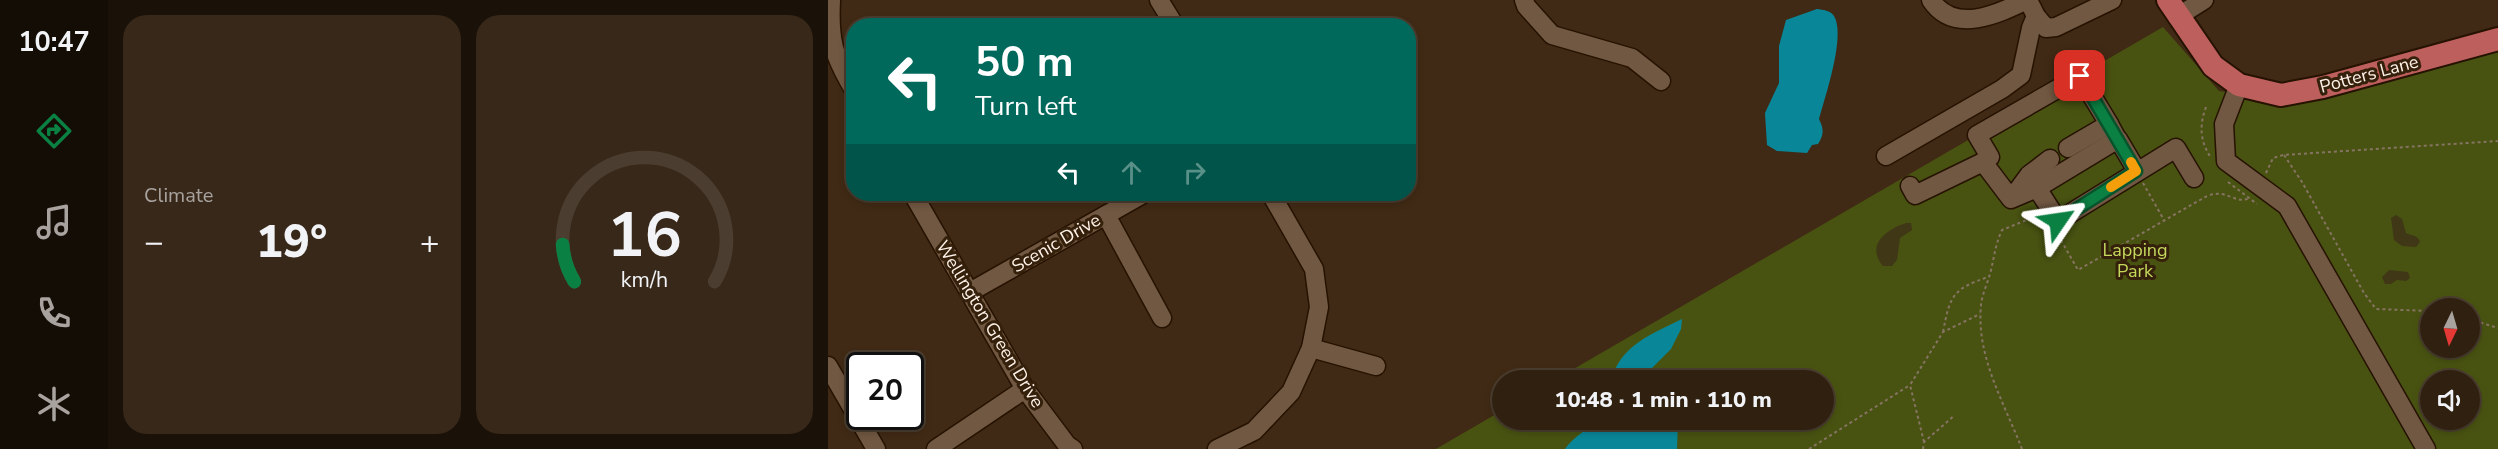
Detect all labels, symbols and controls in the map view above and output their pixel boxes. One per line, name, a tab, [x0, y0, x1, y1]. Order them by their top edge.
text: 10:47	[18, 24, 90, 61]
text: 50 m	[975, 34, 1074, 91]
icon: left	[876, 42, 954, 120]
street label: Potters Lane	[2317, 49, 2421, 99]
pin	[2054, 50, 2105, 101]
icon: arrive	[2063, 59, 2096, 92]
text: Turn left	[975, 88, 1076, 125]
icon: directions	[33, 110, 75, 152]
icon: left	[1052, 156, 1085, 189]
icon: ahead	[1115, 156, 1148, 189]
icon: right	[1178, 156, 1211, 189]
text: Climate	[144, 182, 213, 209]
position arrow	[2026, 189, 2090, 253]
text: 16	[607, 193, 682, 278]
icon: music	[33, 201, 75, 243]
street label: Scenic Drive	[1007, 208, 1105, 278]
text: 19°	[256, 212, 327, 273]
text: −	[144, 220, 164, 265]
text: +	[420, 220, 440, 265]
street label: Wellington Green Drive	[930, 236, 1050, 412]
park label: Lapping Park	[2102, 238, 2168, 283]
text: km/h	[621, 265, 668, 295]
icon: phone	[33, 292, 75, 334]
north arrow	[2420, 298, 2480, 358]
map controls	[2420, 298, 2480, 430]
speed limit sign: 20	[846, 352, 924, 430]
button: sound	[2420, 370, 2480, 430]
icon: climate	[33, 383, 75, 425]
text: 10:48 · 1 min · 110 m	[1554, 385, 1772, 415]

